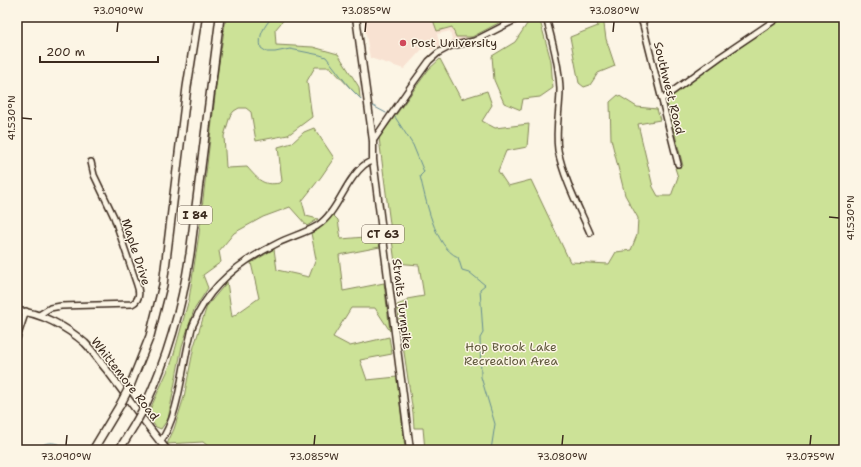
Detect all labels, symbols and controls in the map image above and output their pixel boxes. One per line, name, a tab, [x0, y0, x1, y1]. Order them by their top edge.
text: 73.090°W	[93, 4, 144, 17]
text: 73.085°W	[341, 4, 391, 17]
text: 73.080°W	[589, 4, 640, 17]
place label: Post University	[411, 35, 497, 51]
scale bar	[40, 38, 158, 64]
marker: Post University	[398, 38, 408, 48]
street label: Southwest Road	[650, 40, 688, 136]
text: 200 m	[46, 44, 85, 60]
text: 41.530°N	[5, 95, 18, 141]
text: 41.530°N	[844, 195, 857, 241]
road number: I 84	[178, 206, 212, 224]
street label: Maple Drive	[118, 216, 154, 288]
road number: CT 63	[362, 225, 404, 243]
street label: Straits Turnpike	[389, 258, 416, 350]
street label: Whittemore Road	[87, 334, 163, 424]
park label: Hop Brook Lake Recreation Area	[464, 339, 559, 369]
text: 73.090°W	[41, 450, 92, 463]
text: 73.085°W	[289, 450, 339, 463]
text: 73.080°W	[537, 450, 588, 463]
text: 73.075°W	[785, 450, 835, 463]

